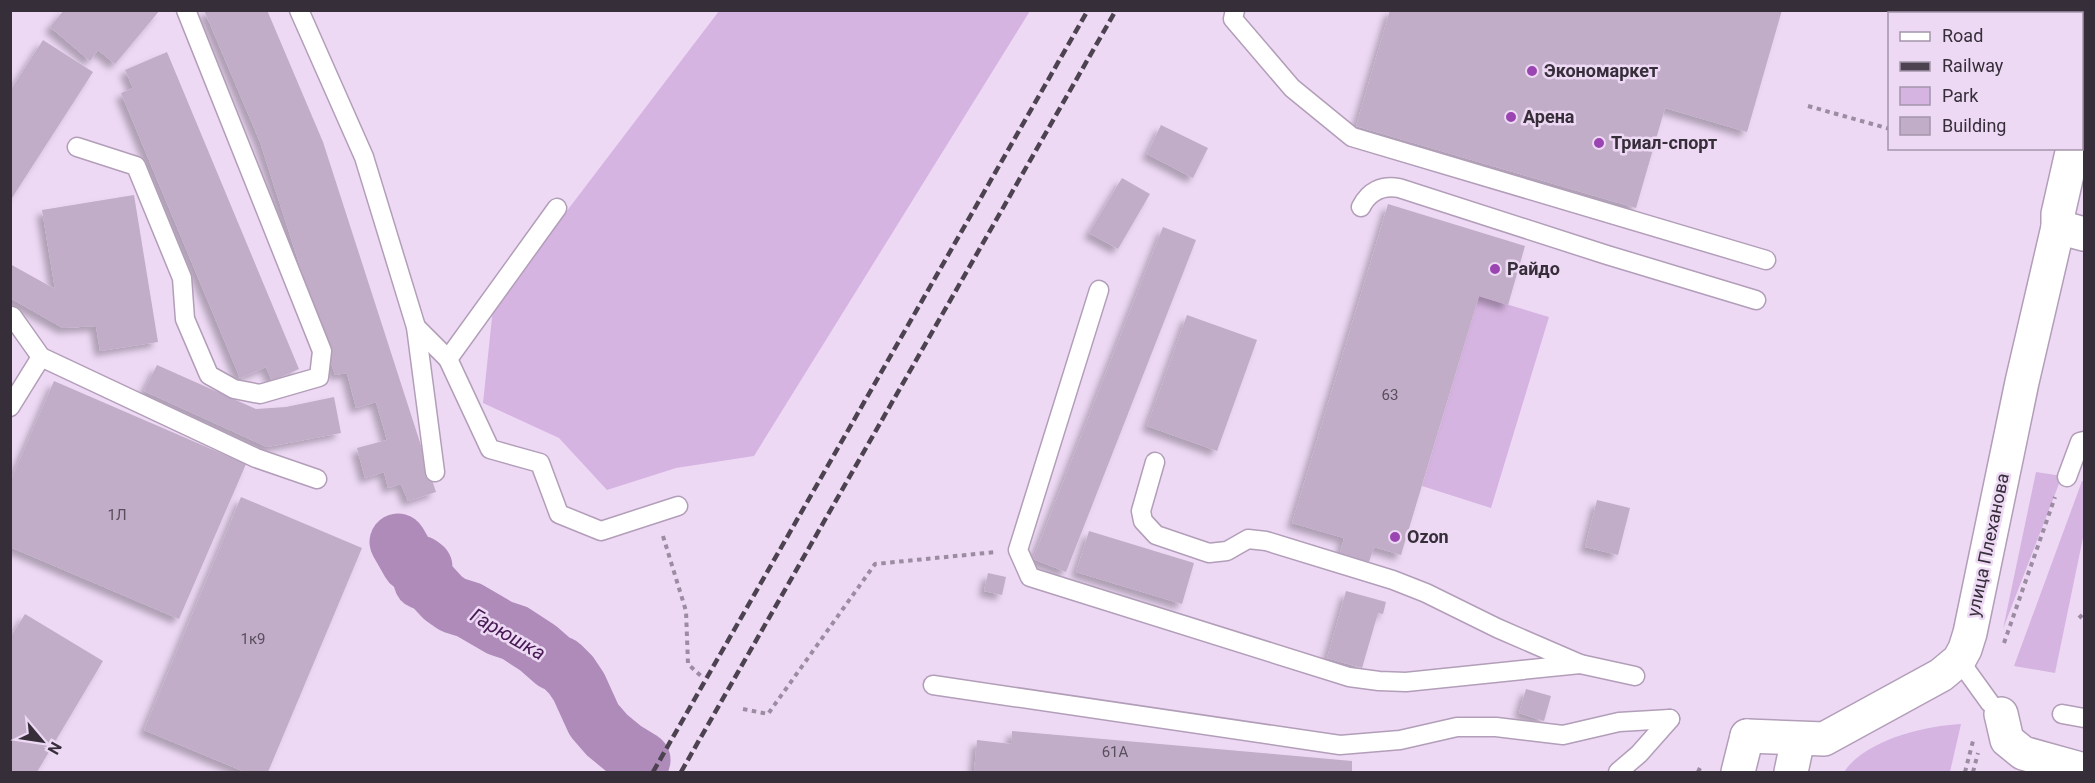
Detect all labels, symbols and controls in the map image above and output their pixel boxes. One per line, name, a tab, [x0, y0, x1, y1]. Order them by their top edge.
legend	[1888, 12, 2083, 150]
text: Road	[1942, 25, 1983, 46]
text: Railway	[1942, 55, 2004, 76]
place label: Экономаркет	[1544, 60, 1658, 81]
marker: Экономаркет	[1525, 64, 1539, 78]
text: Park	[1942, 85, 1979, 106]
place label: Арена	[1523, 106, 1575, 127]
marker: Арена	[1504, 110, 1518, 124]
text: Building	[1942, 115, 2006, 136]
place label: Триал-спорт	[1611, 132, 1717, 153]
marker: Триал-спорт	[1592, 136, 1606, 150]
place label: Райдо	[1507, 258, 1560, 279]
marker: Райдо	[1488, 262, 1502, 276]
house number: 63	[1382, 386, 1398, 404]
street label: улица Плеханова	[1962, 471, 2013, 619]
house number: 1Л	[107, 506, 127, 524]
place label: Ozon	[1407, 526, 1449, 547]
marker: Ozon	[1388, 530, 1402, 544]
water label: Гарюшка	[466, 603, 550, 665]
house number: 1к9	[241, 630, 265, 648]
north arrow	[12, 711, 72, 771]
text: N	[44, 738, 66, 758]
house number: 61А	[1102, 743, 1129, 761]

